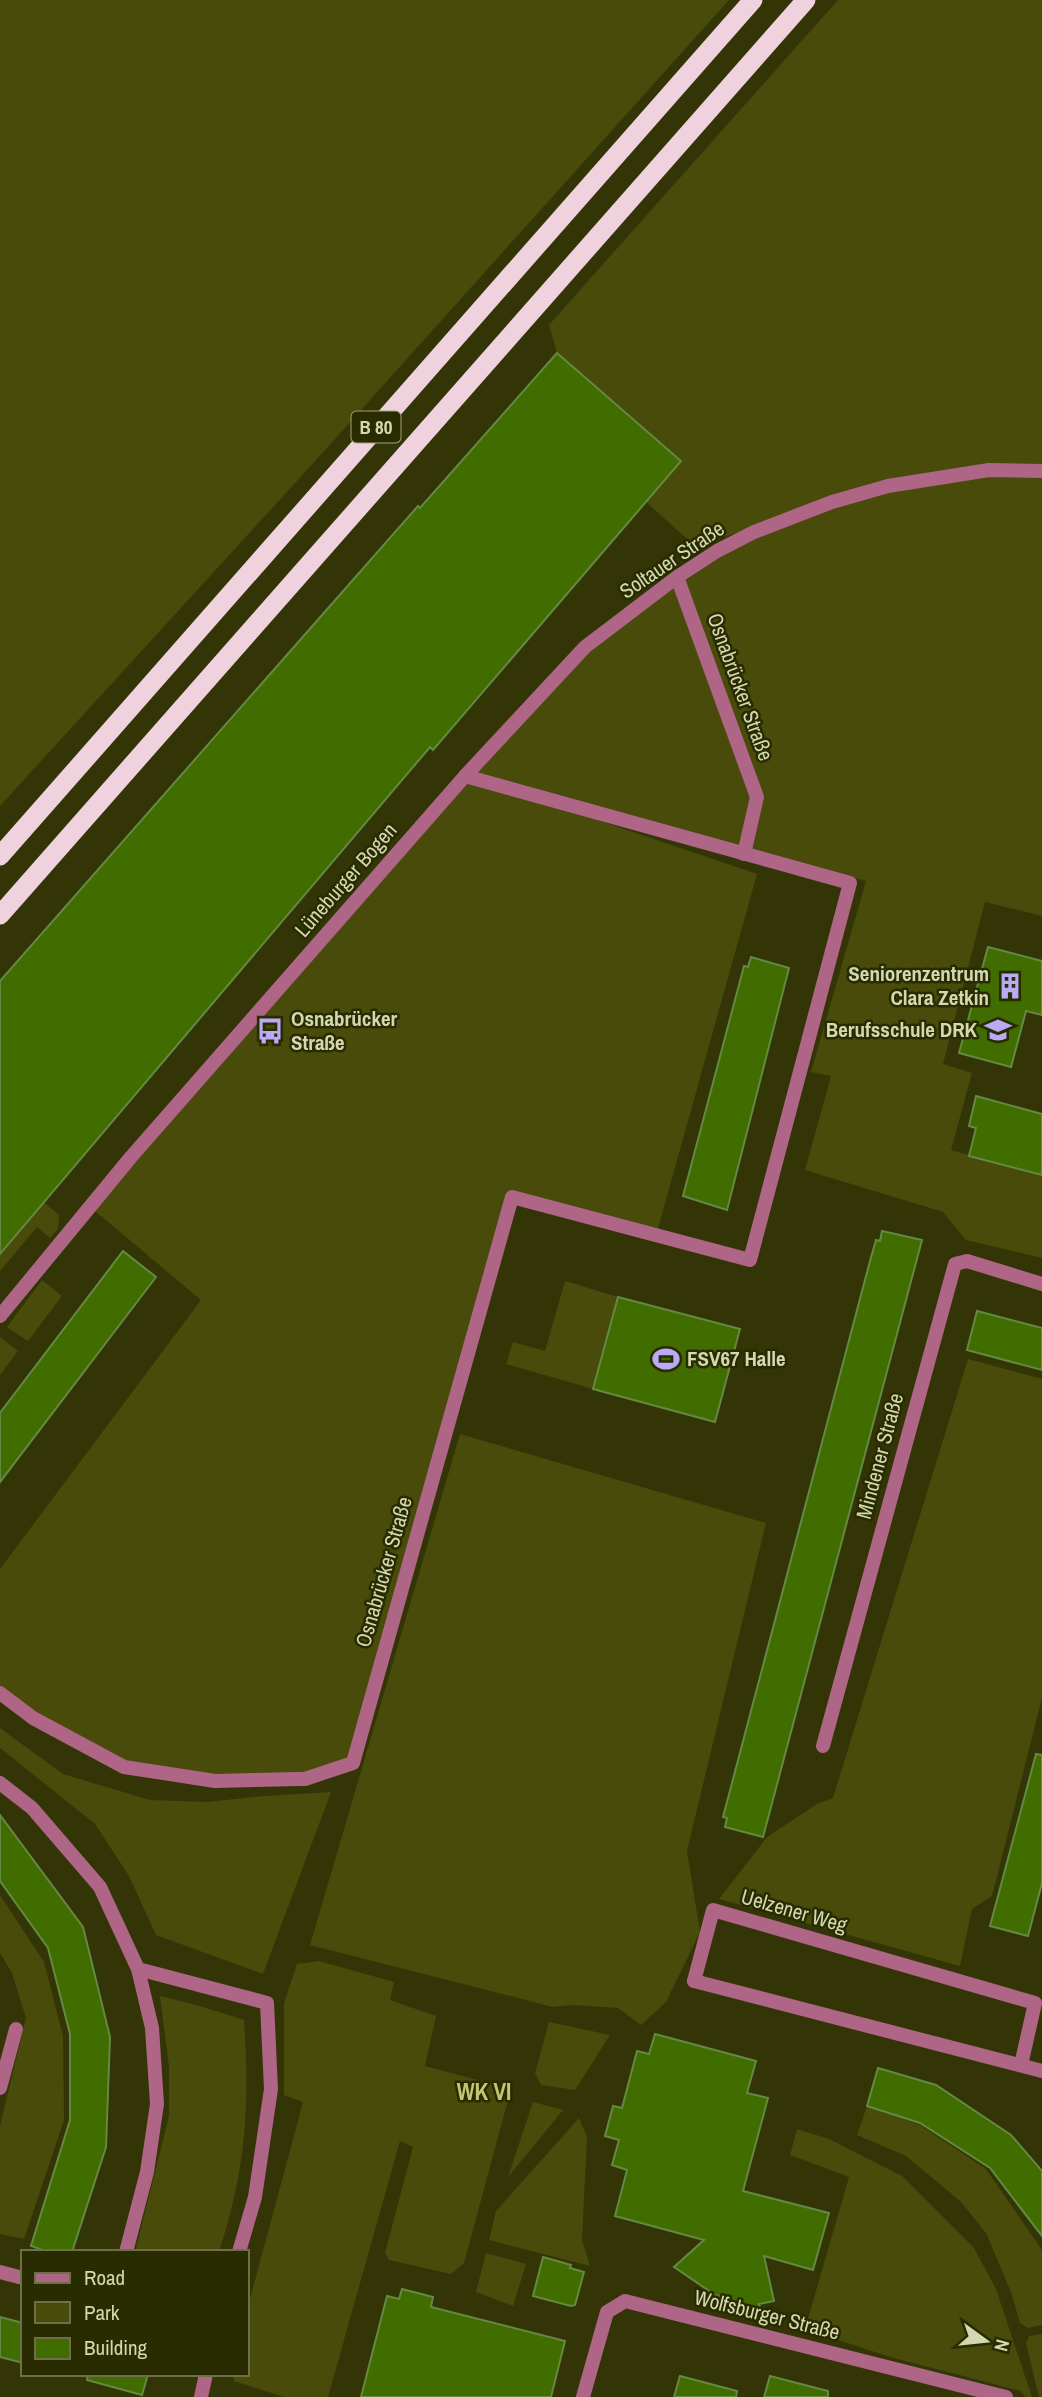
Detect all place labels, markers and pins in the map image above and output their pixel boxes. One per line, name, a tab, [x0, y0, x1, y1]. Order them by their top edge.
place label: Seniorenzentrum Clara Zetkin	[848, 959, 989, 1012]
building icon: Seniorenzentrum Clara Zetkin	[995, 971, 1025, 1001]
place label: Osnabrücker Straße	[291, 1004, 398, 1057]
place label: Berufsschule DRK	[826, 1015, 978, 1044]
school or university icon: Berufsschule DRK	[983, 1015, 1013, 1045]
bus stop icon: Osnabrücker Straße	[255, 1016, 285, 1046]
sports icon: FSV67 Halle	[651, 1344, 681, 1374]
place label: FSV67 Halle	[687, 1344, 786, 1373]

